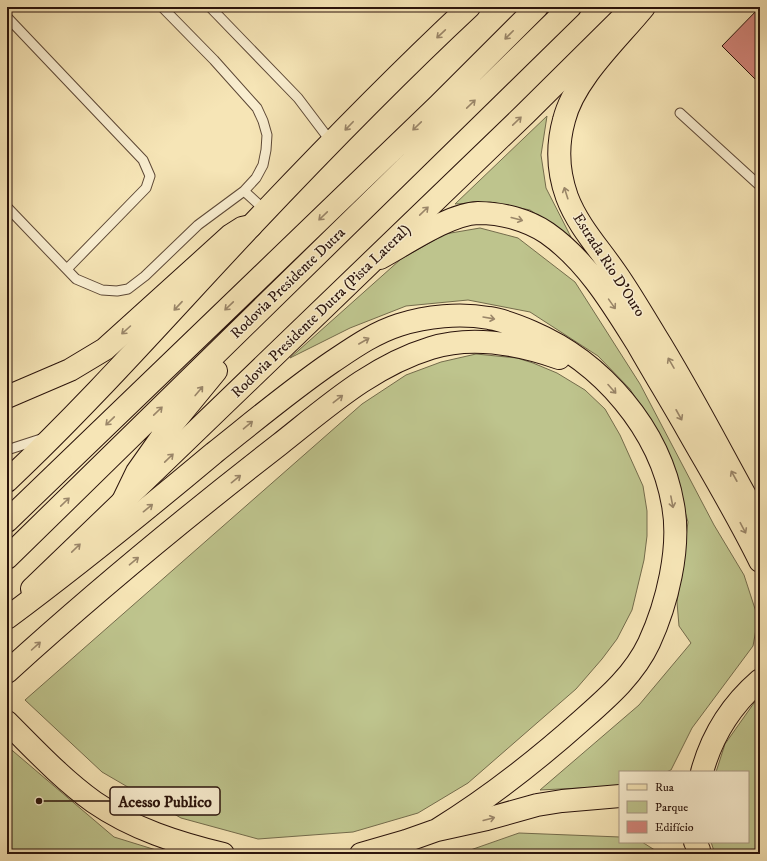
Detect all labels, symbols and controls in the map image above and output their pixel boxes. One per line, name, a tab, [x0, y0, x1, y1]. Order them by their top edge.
one-way arrow	[435, 29, 446, 38]
one-way arrow	[504, 30, 514, 40]
one-way arrow	[466, 99, 476, 109]
one-way arrow	[512, 116, 522, 126]
one-way arrow	[344, 121, 354, 131]
one-way arrow	[412, 121, 422, 131]
one-way arrow	[562, 186, 569, 199]
one-way arrow	[419, 206, 429, 216]
street label: Estrada Rio D'Ouro	[568, 210, 650, 320]
one-way arrow	[318, 211, 328, 221]
one-way arrow	[510, 216, 523, 223]
street label: Rodovia Presidente Dutra (Pista Lateral)	[227, 220, 415, 402]
street label: Rodovia Presidente Dutra	[227, 223, 350, 343]
one-way arrow	[608, 298, 616, 309]
one-way arrow	[173, 301, 182, 311]
one-way arrow	[224, 301, 234, 311]
one-way arrow	[483, 315, 496, 323]
one-way arrow	[121, 326, 131, 335]
one-way arrow	[358, 336, 370, 344]
one-way arrow	[666, 357, 674, 369]
one-way arrow	[608, 383, 617, 394]
one-way arrow	[195, 385, 204, 396]
one-way arrow	[333, 395, 344, 404]
one-way arrow	[153, 406, 163, 416]
one-way arrow	[676, 409, 683, 421]
one-way arrow	[105, 417, 115, 426]
one-way arrow	[243, 421, 254, 430]
one-way arrow	[164, 453, 174, 462]
one-way arrow	[730, 470, 738, 482]
one-way arrow	[230, 475, 241, 484]
one-way arrow	[669, 495, 677, 508]
one-way arrow	[60, 497, 70, 507]
one-way arrow	[143, 504, 153, 513]
one-way arrow	[740, 522, 748, 534]
one-way arrow	[71, 543, 81, 553]
one-way arrow	[129, 556, 140, 565]
one-way arrow	[31, 641, 41, 650]
legend	[619, 771, 749, 843]
text: Rua	[655, 780, 675, 795]
callout: Acesso Publico	[110, 787, 220, 815]
text: Acesso Publico	[117, 792, 212, 812]
text: Parque	[655, 800, 688, 815]
one-way arrow	[482, 814, 495, 822]
text: Edifício	[655, 820, 694, 835]

